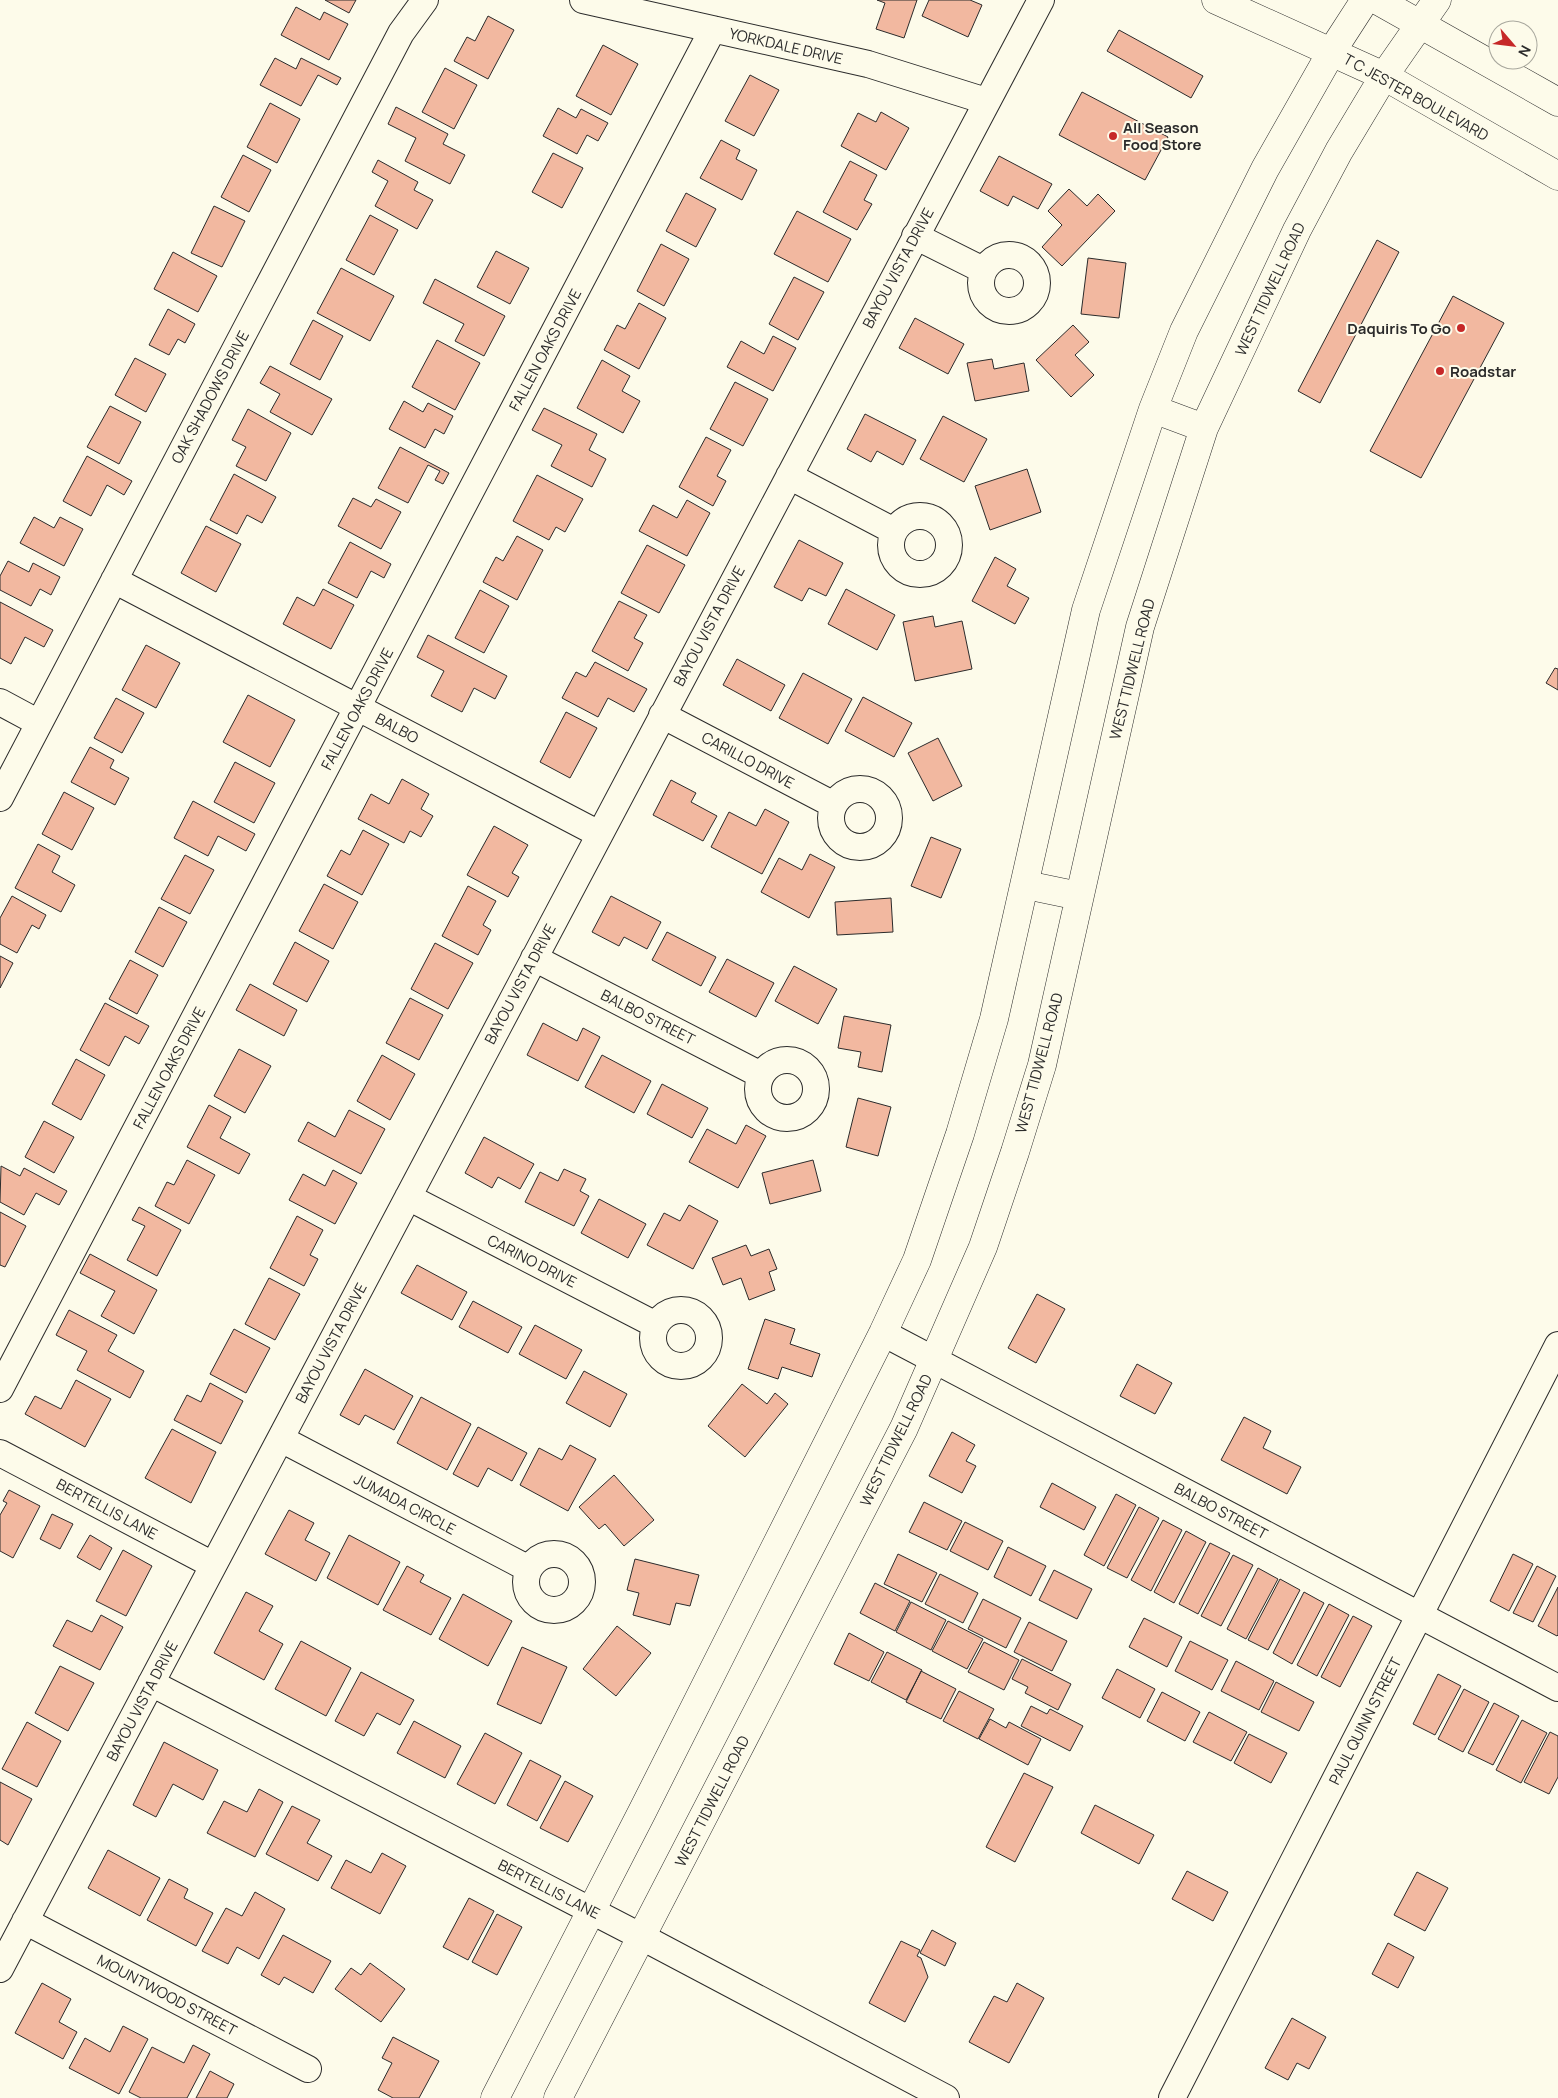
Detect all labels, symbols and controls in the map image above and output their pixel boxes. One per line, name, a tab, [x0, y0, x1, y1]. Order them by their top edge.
north arrow	[1488, 20, 1538, 70]
street label: YORKDALE DRIVE	[727, 23, 845, 69]
text: N	[1514, 42, 1536, 60]
street label: T C JESTER BOULEVARD	[1339, 48, 1493, 146]
place label: All Season Food Store	[1123, 117, 1202, 155]
marker: All Season Food Store	[1107, 130, 1119, 142]
street label: BAYOU VISTA DRIVE	[857, 204, 939, 332]
street label: WEST TIDWELL ROAD	[1230, 219, 1310, 359]
street label: FALLEN OAKS DRIVE	[504, 285, 586, 415]
place label: Daquiris To Go	[1347, 318, 1451, 339]
marker: Daquiris To Go	[1455, 322, 1467, 334]
street label: OAK SHADOWS DRIVE	[166, 327, 254, 467]
place label: Roadstar	[1450, 361, 1516, 382]
marker: Roadstar	[1434, 365, 1446, 377]
street label: BAYOU VISTA DRIVE	[668, 562, 750, 690]
street label: WEST TIDWELL ROAD	[1104, 596, 1160, 742]
street label: FALLEN OAKS DRIVE	[316, 644, 398, 774]
street label: BALBO	[372, 708, 423, 748]
street label: CARILLO DRIVE	[698, 727, 798, 793]
street label: BAYOU VISTA DRIVE	[479, 920, 561, 1048]
street label: BALBO STREET	[597, 984, 699, 1050]
street label: WEST TIDWELL ROAD	[1010, 990, 1068, 1136]
street label: FALLEN OAKS DRIVE	[128, 1003, 210, 1133]
street label: CARINO DRIVE	[484, 1229, 580, 1293]
street label: BAYOU VISTA DRIVE	[290, 1279, 372, 1407]
street label: WEST TIDWELL ROAD	[855, 1370, 937, 1510]
street label: JUMADA CIRCLE	[350, 1468, 460, 1540]
street label: BERTELLIS LANE	[53, 1473, 161, 1545]
street label: BALBO STREET	[1171, 1478, 1271, 1544]
street label: BAYOU VISTA DRIVE	[101, 1637, 183, 1765]
street label: PAUL QUINN STREET	[1324, 1654, 1406, 1788]
street label: WEST TIDWELL ROAD	[670, 1732, 754, 1870]
street label: BERTELLIS LANE	[494, 1854, 604, 1924]
street label: MOUNTWOOD STREET	[93, 1949, 241, 2041]

